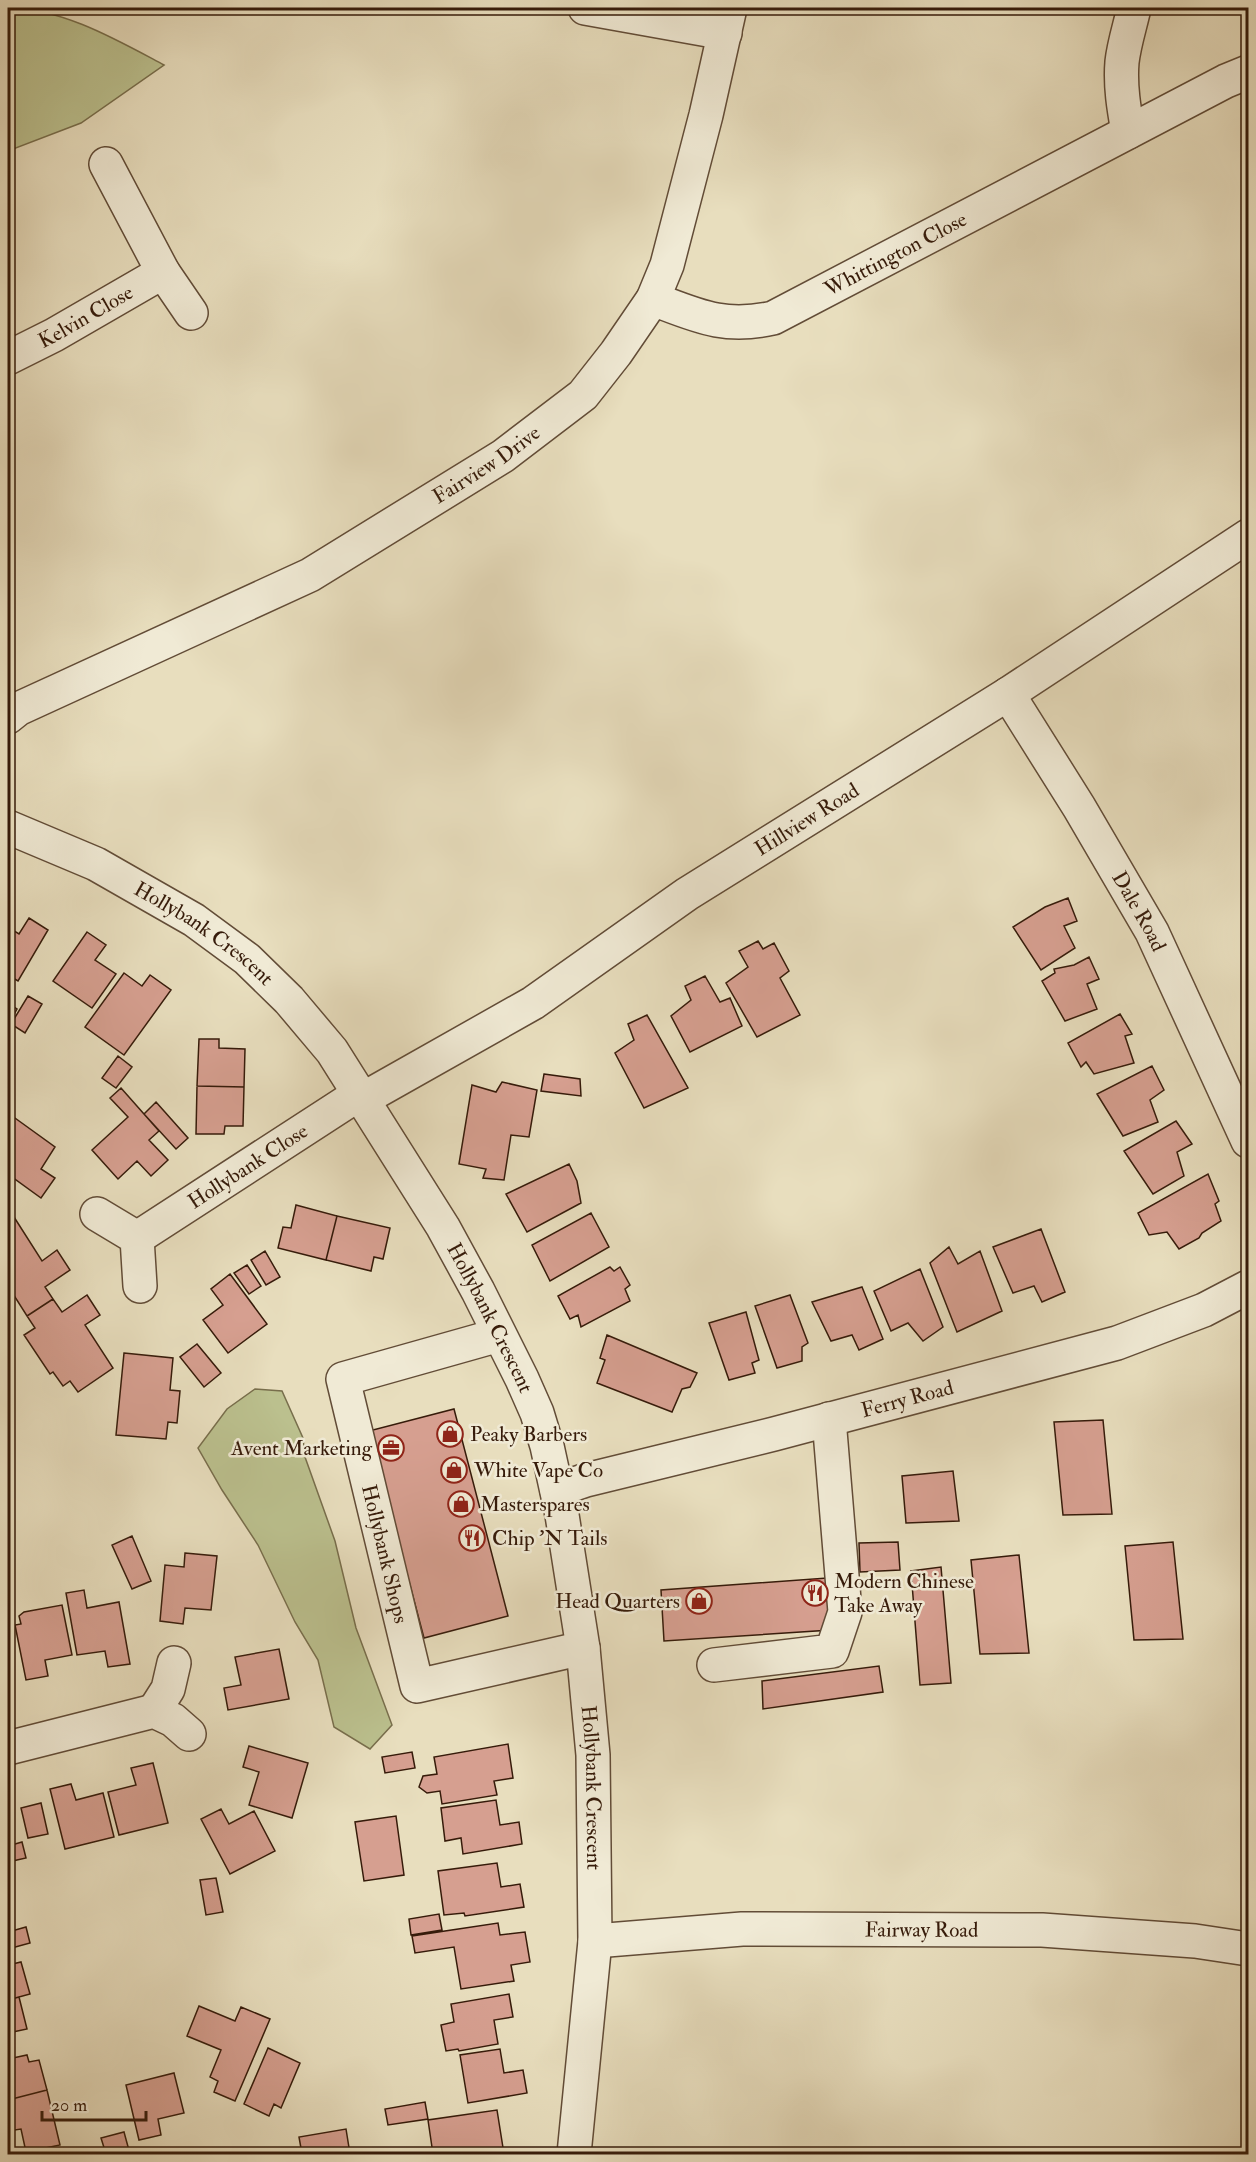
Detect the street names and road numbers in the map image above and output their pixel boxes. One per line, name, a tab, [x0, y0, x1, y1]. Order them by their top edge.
street label: Whittington Close	[819, 205, 972, 303]
street label: Kelvin Close	[34, 279, 138, 354]
street label: Fairview Drive	[427, 419, 546, 510]
street label: Hillview Road	[749, 776, 865, 862]
street label: Dale Road	[1106, 866, 1173, 956]
street label: Hollybank Crescent	[129, 875, 280, 991]
street label: Hollybank Close	[183, 1117, 313, 1215]
street label: Hollybank Crescent	[441, 1238, 540, 1397]
street label: Ferry Road	[858, 1373, 957, 1424]
street label: Hollybank Shops	[355, 1482, 415, 1626]
street label: Hollybank Crescent	[575, 1704, 608, 1870]
street label: Fairway Road	[865, 1916, 979, 1943]

